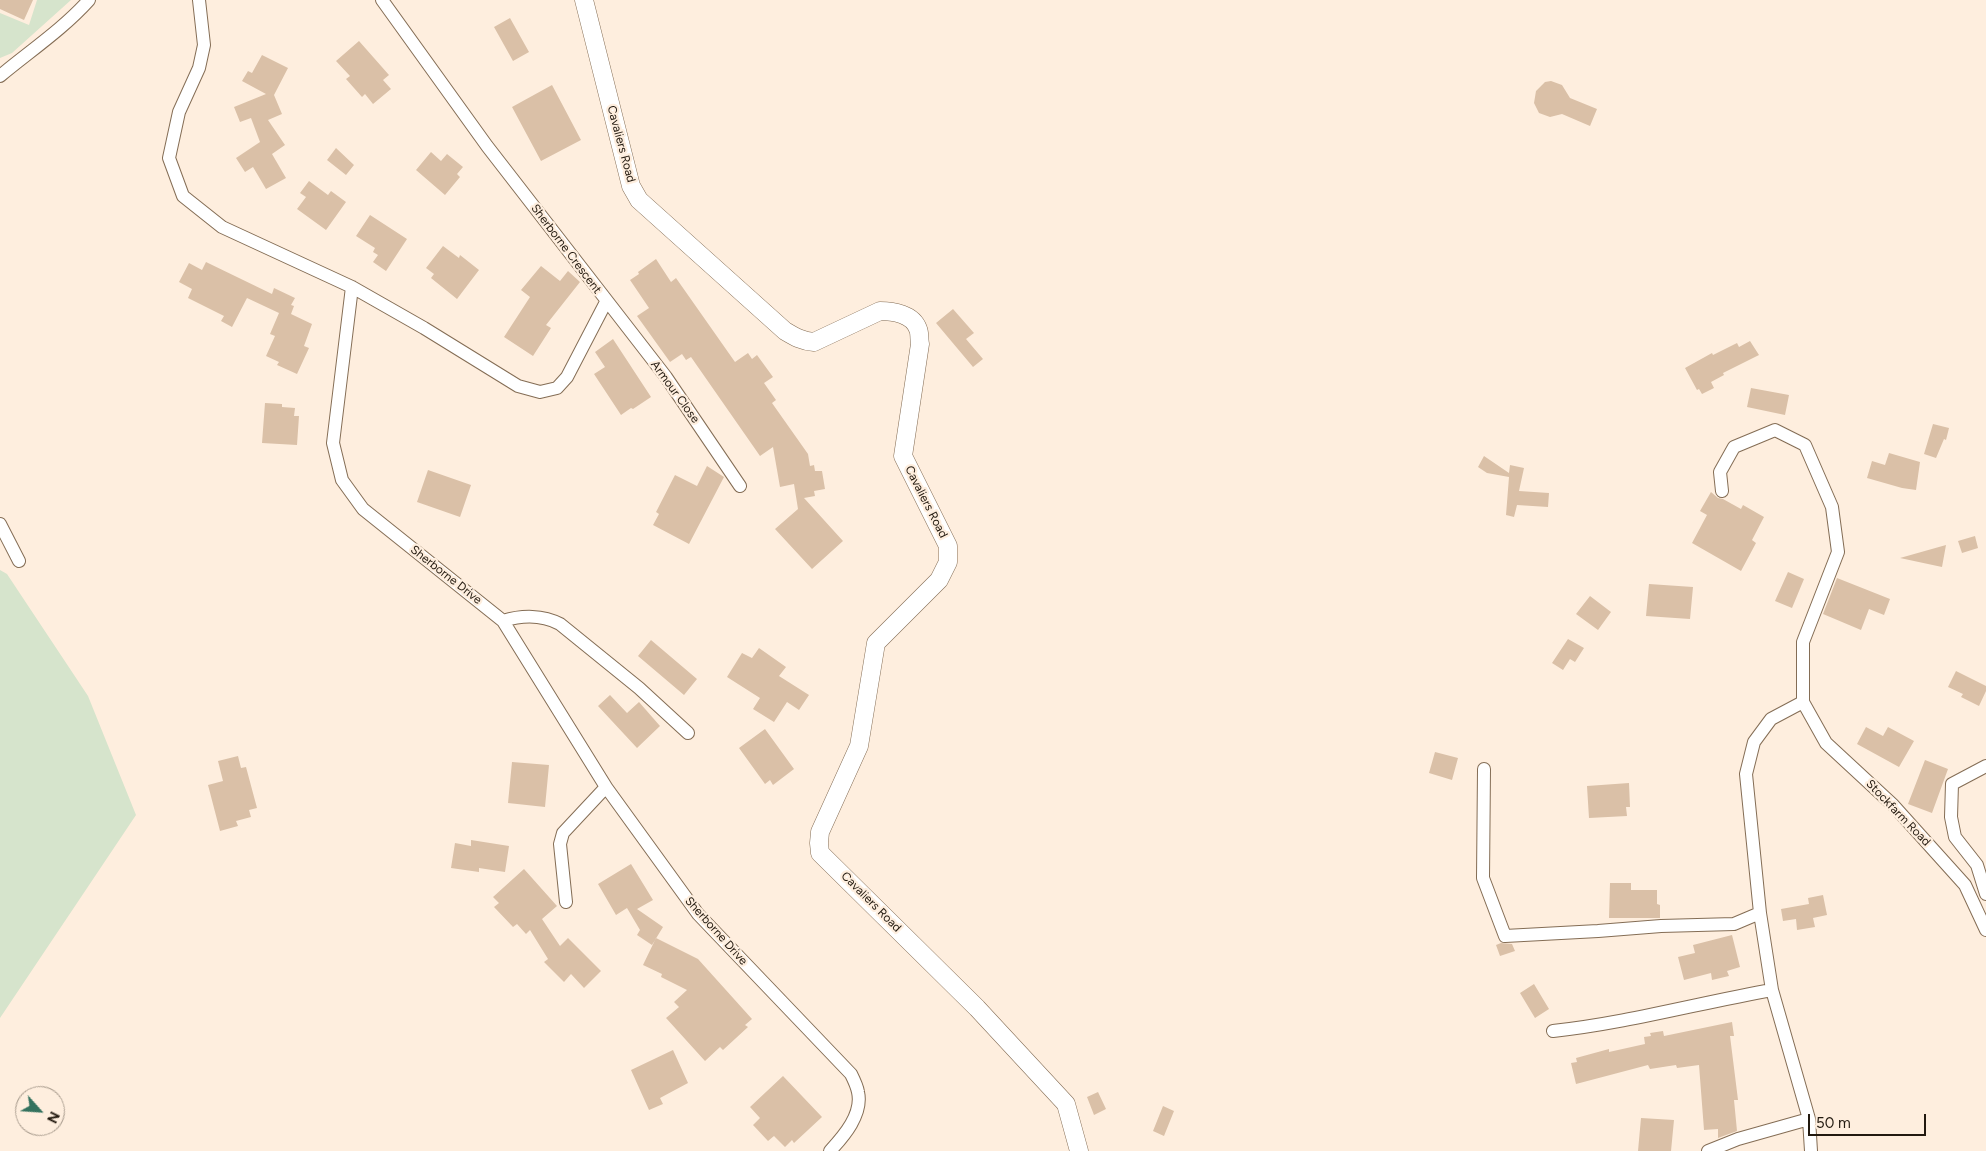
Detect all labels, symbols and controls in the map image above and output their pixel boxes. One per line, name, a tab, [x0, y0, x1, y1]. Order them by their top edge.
street label: Cavaliers Road	[604, 104, 638, 184]
street label: Sherborne Crescent	[528, 202, 604, 296]
street label: Armour Close	[648, 358, 702, 426]
street label: Cavaliers Road	[902, 463, 950, 541]
street label: Sherborne Drive	[407, 543, 485, 607]
street label: Stockfarm Road	[1863, 777, 1933, 849]
street label: Cavaliers Road	[838, 869, 904, 935]
street label: Sherborne Drive	[682, 894, 750, 968]
north arrow	[15, 1086, 65, 1136]
scale bar	[1811, 1104, 1928, 1136]
text: N	[43, 1109, 63, 1126]
text: 50 m	[1816, 1114, 1851, 1132]

